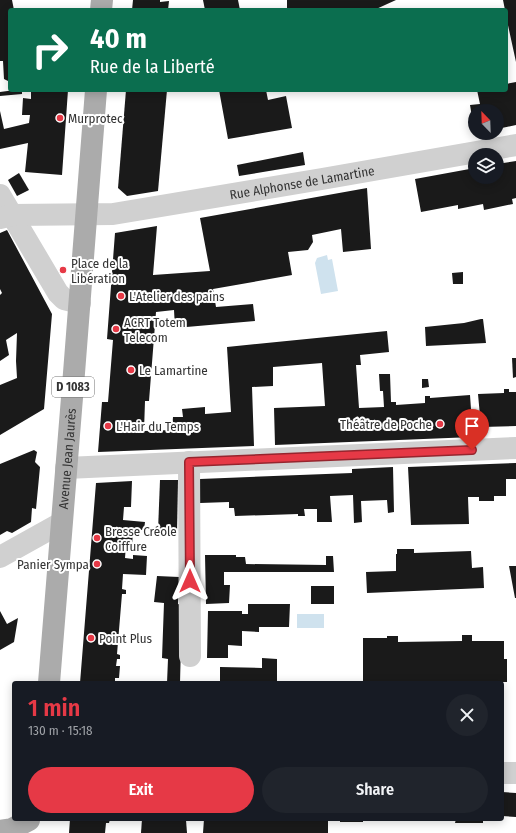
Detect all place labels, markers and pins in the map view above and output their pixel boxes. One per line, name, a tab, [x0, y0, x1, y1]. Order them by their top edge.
place label: Murprotec	[68, 111, 123, 126]
marker: Murprotec	[55, 113, 65, 123]
place label: Place de la Libération	[71, 256, 128, 286]
marker: Place de la Libération	[58, 265, 68, 275]
place label: L'Atelier des pains	[129, 289, 225, 304]
marker: L'Atelier des pains	[116, 291, 126, 301]
place label: ACRT Totem Telecom	[124, 315, 186, 345]
marker: ACRT Totem Telecom	[111, 324, 121, 334]
place label: Le Lamartine	[139, 363, 208, 378]
marker: Le Lamartine	[126, 365, 136, 375]
pin	[455, 409, 489, 450]
place label: Théâtre de Poche	[340, 417, 432, 432]
place label: L'Hair du Temps	[116, 419, 200, 434]
marker: Théâtre de Poche	[435, 419, 445, 429]
marker: L'Hair du Temps	[103, 421, 113, 431]
place label: Bresse Créole Coiffure	[105, 524, 177, 554]
marker: Bresse Créole Coiffure	[92, 533, 102, 543]
place label: Panier Sympa	[17, 557, 89, 572]
marker: Panier Sympa	[92, 559, 102, 569]
place label: Point Plus	[99, 631, 153, 646]
marker: Point Plus	[86, 633, 96, 643]

